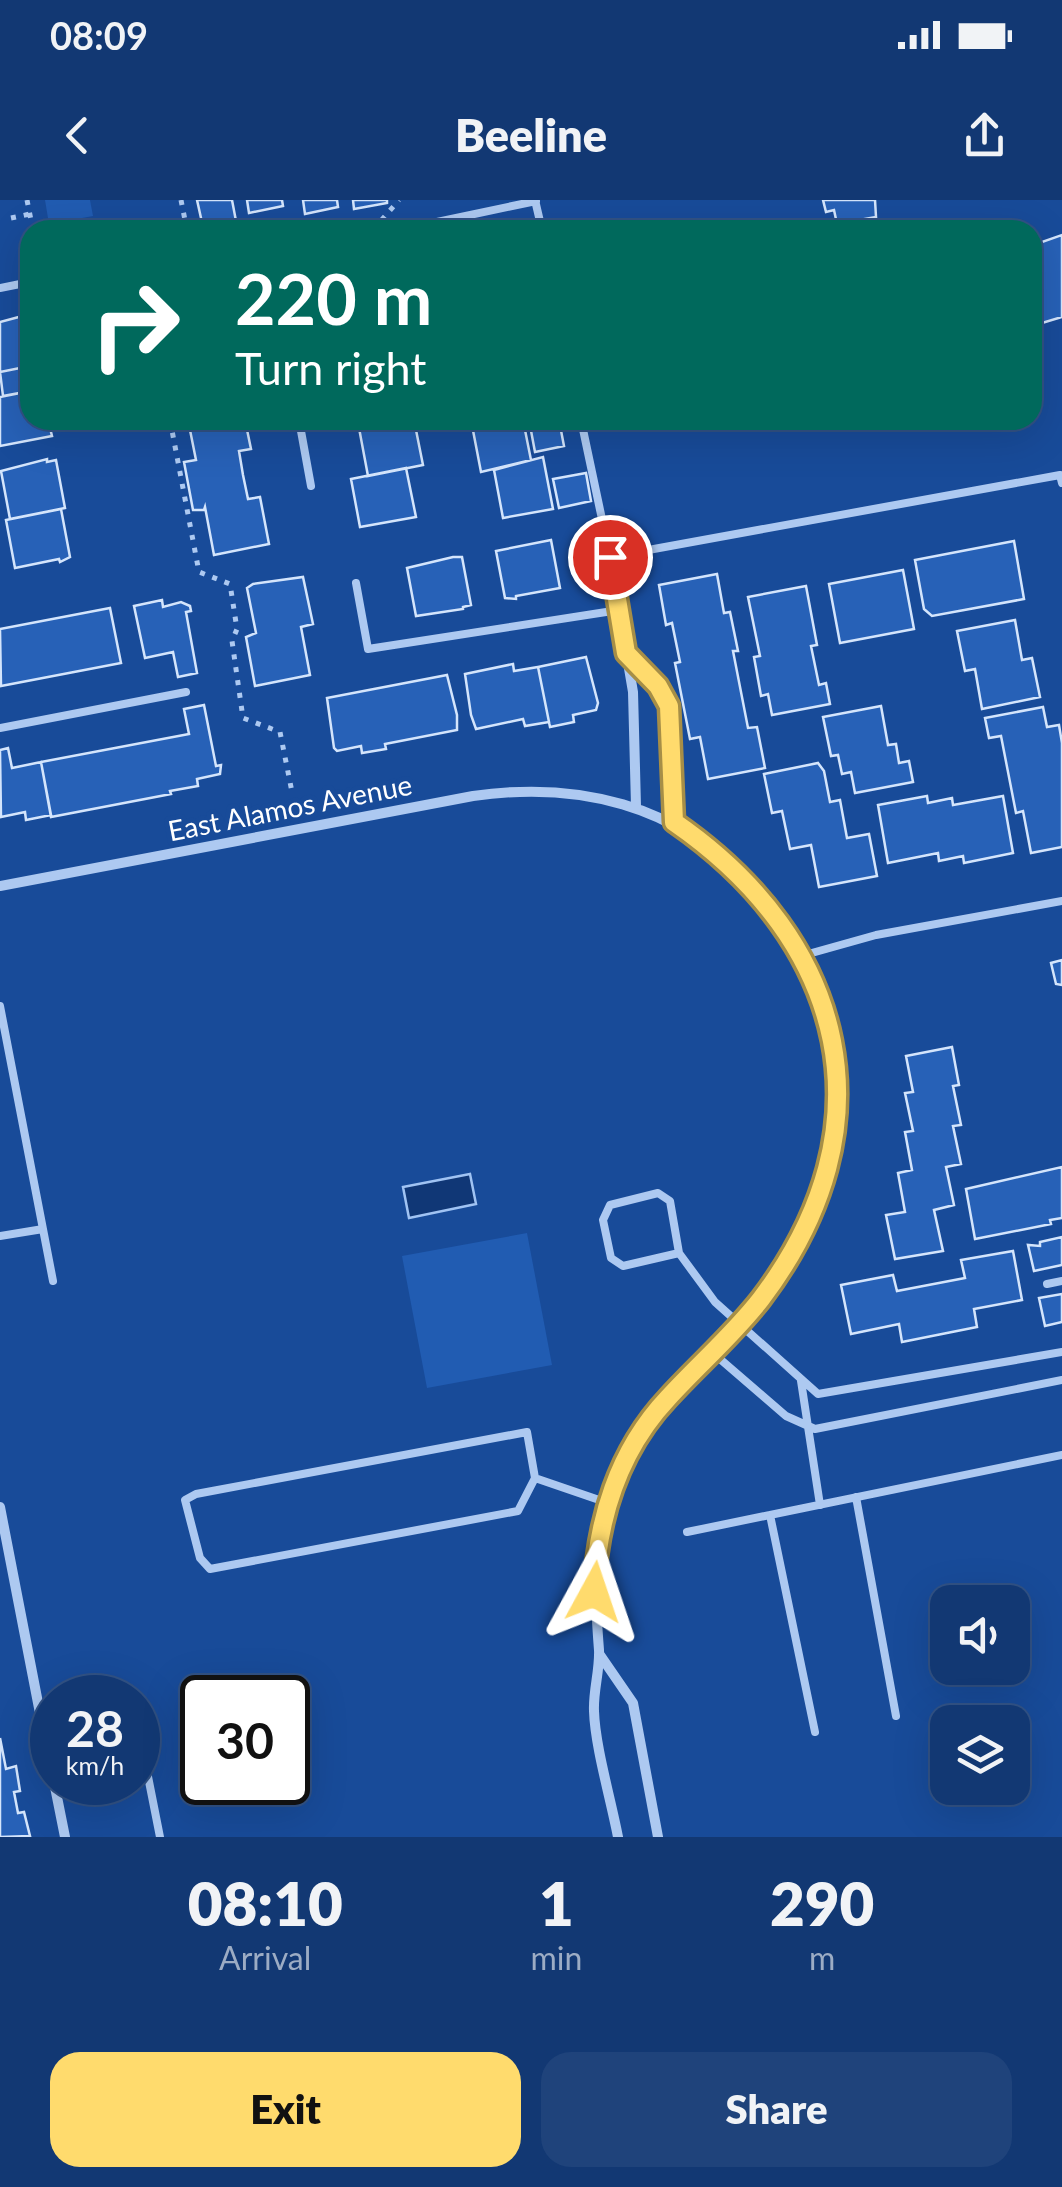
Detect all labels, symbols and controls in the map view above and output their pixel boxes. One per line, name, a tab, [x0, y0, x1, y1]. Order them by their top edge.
text: 08:09	[50, 12, 148, 58]
icon: back	[50, 108, 105, 163]
text: Beeline	[455, 108, 607, 162]
icon: share	[957, 108, 1012, 163]
text: 220 m	[235, 256, 432, 340]
icon: right	[70, 260, 200, 390]
text: Turn right	[235, 341, 426, 395]
pin	[568, 515, 653, 600]
icon: arrive	[583, 530, 638, 585]
street label: East Alamos Avenue	[165, 767, 415, 847]
position arrow	[542, 1540, 646, 1644]
map controls	[930, 1585, 1030, 1805]
button: sound	[930, 1585, 1030, 1685]
speed limit sign: 30	[180, 1675, 310, 1805]
text: 28	[66, 1698, 124, 1758]
button: layers	[930, 1705, 1030, 1805]
text: km/h	[66, 1750, 124, 1780]
text: 08:10	[188, 1867, 343, 1939]
text: 1	[539, 1867, 574, 1939]
text: 290	[770, 1867, 874, 1939]
text: Arrival	[219, 1938, 311, 1977]
text: min	[530, 1938, 582, 1977]
text: m	[809, 1938, 835, 1977]
button: Exit	[50, 2052, 521, 2167]
button: Share	[541, 2052, 1012, 2167]

